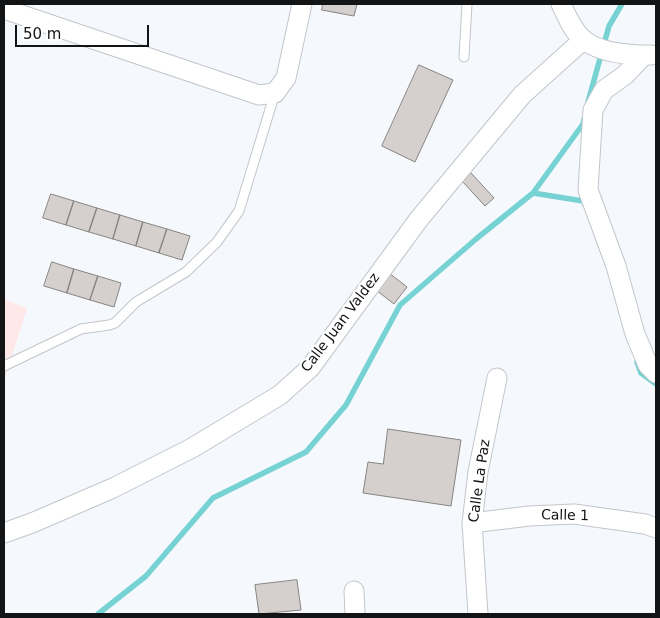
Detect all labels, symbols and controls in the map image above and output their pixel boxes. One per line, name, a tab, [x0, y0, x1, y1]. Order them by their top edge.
scale bar	[18, 15, 151, 47]
text: 50 m	[23, 25, 61, 43]
street label: Calle Juan Valdez	[298, 270, 384, 376]
street label: Calle La Paz	[466, 438, 494, 524]
street label: Calle 1	[541, 507, 589, 525]

